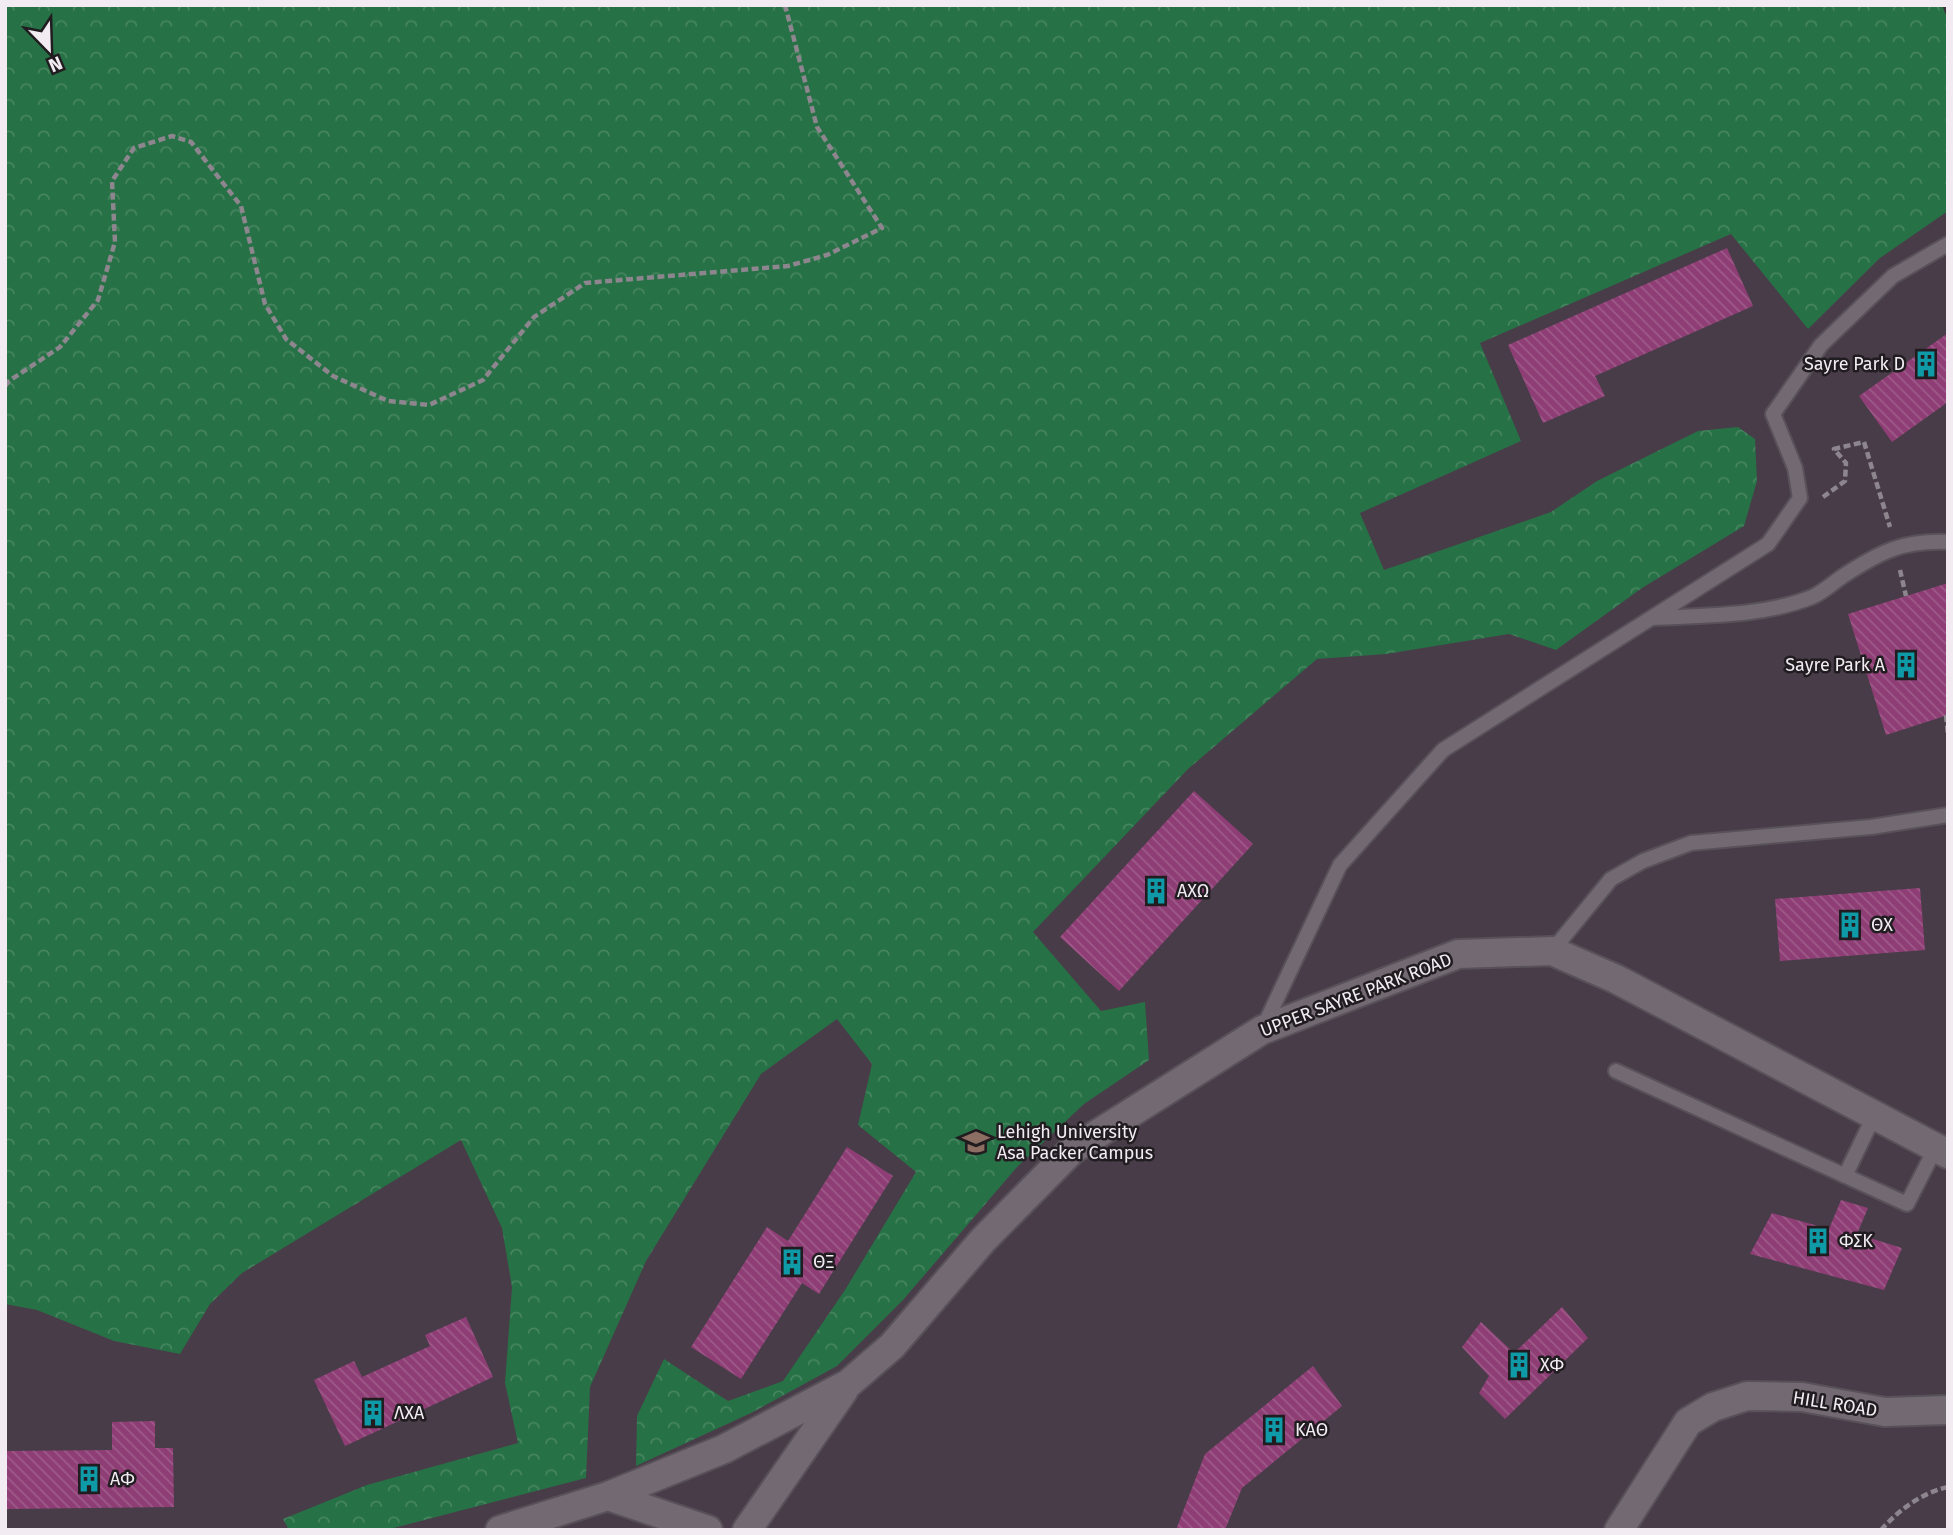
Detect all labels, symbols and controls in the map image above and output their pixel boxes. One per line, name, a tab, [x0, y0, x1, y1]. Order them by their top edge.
north arrow	[14, 14, 84, 84]
text: N	[45, 51, 66, 77]
building icon: Sayre Park D	[1911, 349, 1941, 379]
place label: Sayre Park D	[1804, 353, 1905, 375]
building icon: Sayre Park A	[1891, 650, 1921, 680]
place label: Sayre Park A	[1785, 654, 1886, 676]
building icon: ΑΧΩ	[1141, 876, 1171, 906]
place label: ΑΧΩ	[1177, 880, 1209, 902]
building icon: ΘΧ	[1835, 910, 1865, 940]
place label: ΘΧ	[1871, 914, 1893, 936]
street label: UPPER SAYRE PARK ROAD	[1257, 948, 1455, 1042]
place label: Lehigh University Asa Packer Campus	[997, 1121, 1153, 1164]
school or university icon: Lehigh University Asa Packer Campus	[961, 1127, 991, 1157]
building icon: ΦΣK	[1803, 1226, 1833, 1256]
place label: ΦΣK	[1839, 1230, 1873, 1252]
building icon: ΘΞ	[777, 1247, 807, 1277]
place label: ΘΞ	[813, 1251, 834, 1273]
building icon: ΧΦ	[1504, 1350, 1534, 1380]
place label: ΧΦ	[1540, 1354, 1564, 1376]
street label: HILL ROAD	[1791, 1386, 1879, 1422]
building icon: ΛΧΑ	[358, 1398, 388, 1428]
place label: ΛΧΑ	[394, 1402, 425, 1424]
building icon: ΚΑΘ	[1259, 1415, 1289, 1445]
place label: ΚΑΘ	[1295, 1419, 1328, 1441]
building icon: AΦ	[74, 1464, 104, 1494]
place label: AΦ	[110, 1468, 135, 1490]

